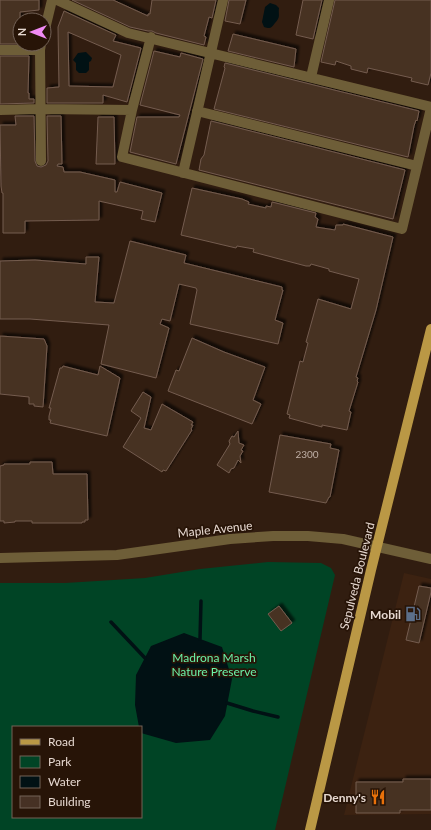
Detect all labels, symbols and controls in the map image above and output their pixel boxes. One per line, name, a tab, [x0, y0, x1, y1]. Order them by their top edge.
north arrow	[12, 12, 52, 52]
text: N	[15, 28, 28, 36]
house number: 2300	[295, 448, 319, 460]
street label: Maple Avenue	[177, 518, 253, 540]
street label: Sepulveda Boulevard	[336, 521, 378, 631]
fuel station icon: Mobil	[404, 605, 422, 623]
place label: Mobil	[370, 607, 401, 622]
park label: Madrona Marsh Nature Preserve	[171, 650, 257, 679]
legend	[12, 726, 142, 818]
text: Road	[48, 734, 75, 749]
text: Park	[48, 754, 72, 769]
text: Water	[48, 774, 81, 789]
restaurant icon: Denny's	[369, 788, 387, 806]
place label: Denny's	[323, 790, 366, 805]
text: Building	[48, 794, 91, 809]

